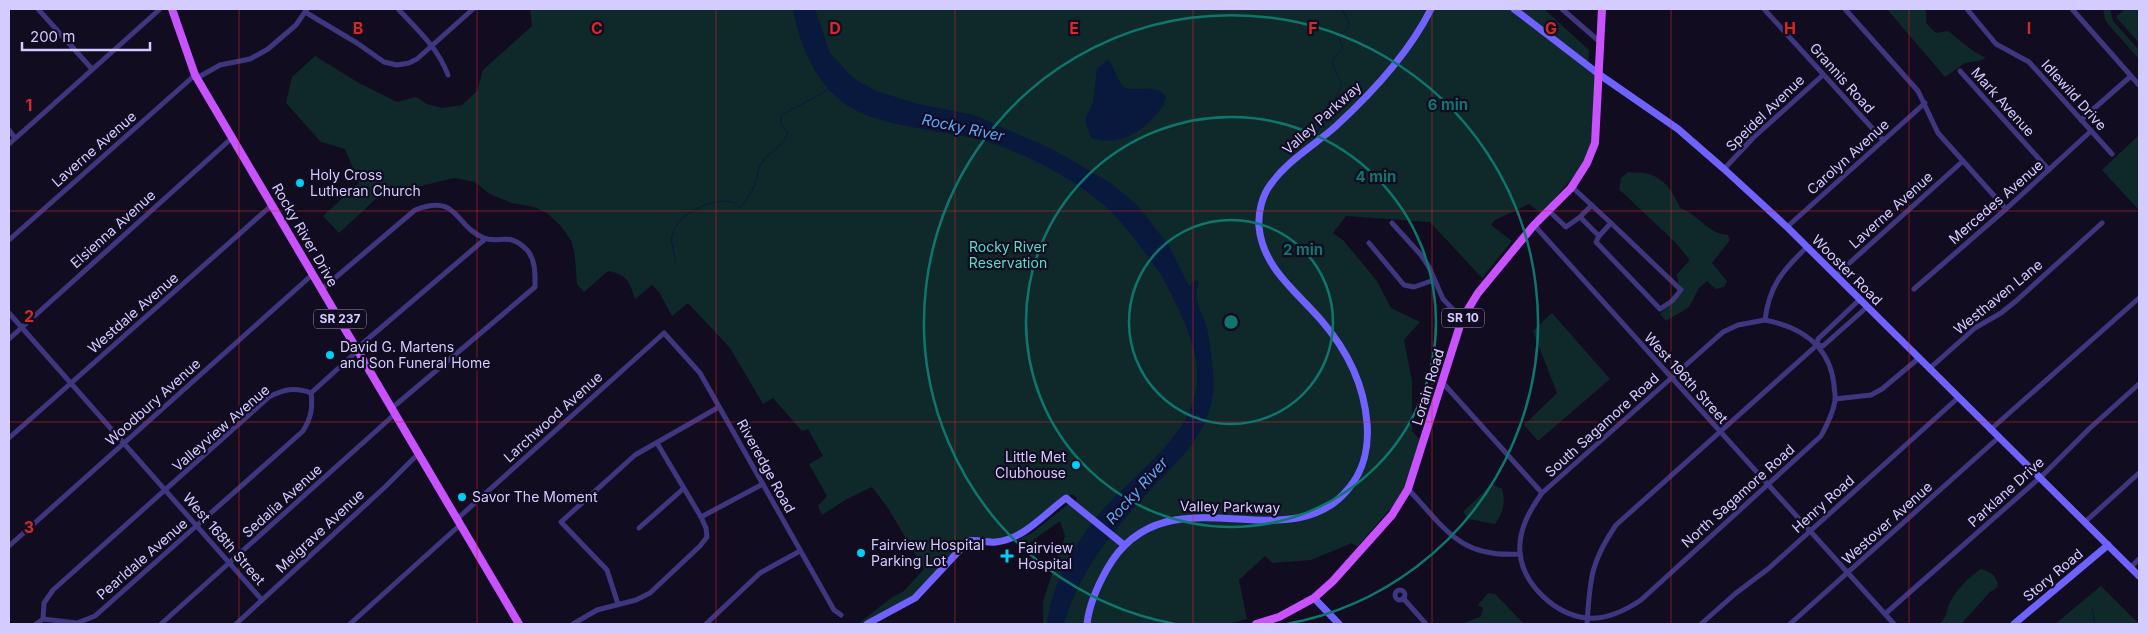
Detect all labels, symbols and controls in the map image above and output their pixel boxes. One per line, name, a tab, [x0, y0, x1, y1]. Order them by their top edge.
text: B	[353, 18, 363, 38]
text: C	[591, 18, 603, 38]
text: D	[829, 18, 841, 38]
text: E	[1069, 18, 1079, 38]
text: F	[1308, 18, 1318, 38]
text: G	[1545, 18, 1557, 38]
text: H	[1784, 18, 1796, 38]
text: I	[2027, 18, 2031, 38]
scale bar	[22, 20, 150, 52]
text: 200 m	[30, 27, 75, 46]
street label: Grannis Road	[1806, 39, 1878, 116]
street label: Idlewild Drive	[2038, 56, 2111, 133]
street label: Mark Avenue	[1968, 64, 2039, 140]
street label: Speidel Avenue	[1722, 71, 1807, 154]
street label: Valley Parkway	[1279, 78, 1365, 157]
text: 1	[26, 95, 32, 115]
text: 6 min	[1428, 95, 1468, 114]
street label: Laverne Avenue	[48, 107, 139, 190]
water label: Rocky River	[920, 110, 1006, 146]
street label: Carolyn Avenue	[1803, 115, 1892, 198]
street label: Mercedes Avenue	[1945, 156, 2046, 247]
place label: Holy Cross Lutheran Church	[310, 166, 421, 199]
text: 4 min	[1356, 167, 1396, 186]
street label: Laverne Avenue	[1845, 168, 1936, 252]
marker: Holy Cross Lutheran Church	[294, 177, 306, 189]
street label: Rocky River Drive	[269, 180, 342, 290]
street label: Elsienna Avenue	[67, 186, 159, 271]
street label: Wooster Road	[1809, 231, 1886, 308]
park label: Rocky River Reservation	[969, 238, 1047, 271]
text: 2 min	[1283, 240, 1323, 259]
street label: Westhaven Lane	[1950, 256, 2046, 338]
street label: Westdale Avenue	[84, 269, 181, 356]
text: 2	[24, 306, 34, 326]
road number: SR 10	[1442, 308, 1484, 328]
road number: SR 237	[314, 310, 366, 328]
centre of rings	[1222, 313, 1240, 331]
street label: West 196th Street	[1641, 329, 1732, 427]
place label: David G. Martens and Son Funeral Home	[340, 338, 490, 371]
street label: Lorain Road	[1408, 347, 1447, 427]
marker: David G. Martens and Son Funeral Home	[324, 349, 336, 361]
street label: Woodbury Avenue	[102, 355, 204, 449]
street label: Larchwood Avenue	[500, 368, 605, 465]
street label: South Sagamore Road	[1541, 369, 1662, 480]
street label: Valleyview Avenue	[169, 381, 273, 474]
street label: Riveredge Road	[734, 416, 799, 516]
street label: North Sagamore Road	[1678, 440, 1798, 551]
place label: Little Met Clubhouse	[995, 448, 1066, 481]
water label: Rocky River	[1102, 453, 1172, 528]
street label: Parklane Drive	[1964, 453, 2047, 530]
marker: Little Met Clubhouse	[1070, 459, 1082, 471]
street label: Sedalia Avenue	[238, 460, 325, 541]
street label: Henry Road	[1788, 471, 1857, 536]
street label: Westover Avenue	[1838, 478, 1935, 568]
street label: Melgrave Avenue	[272, 485, 367, 576]
place label: Savor The Moment	[472, 488, 598, 505]
street label: West 168th Street	[180, 489, 269, 589]
marker: Savor The Moment	[456, 491, 468, 503]
street label: Valley Parkway	[1180, 497, 1280, 516]
street label: Pearldale Avenue	[93, 514, 191, 603]
text: 3	[24, 517, 34, 537]
place label: Fairview Hospital Parking Lot	[871, 536, 984, 569]
place label: Fairview Hospital	[1018, 539, 1073, 572]
street label: Story Road	[2019, 545, 2086, 605]
marker: Fairview Hospital Parking Lot	[855, 547, 867, 559]
marker: Fairview Hospital	[1000, 549, 1014, 563]

